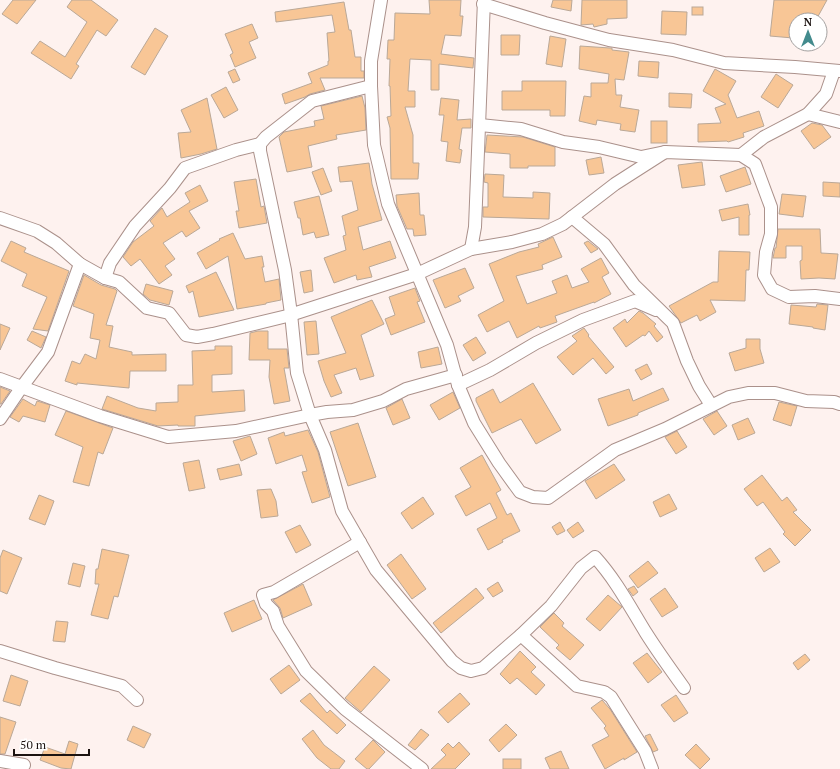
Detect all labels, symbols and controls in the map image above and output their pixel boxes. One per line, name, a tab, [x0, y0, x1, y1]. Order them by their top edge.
north arrow	[788, 12, 828, 52]
text: N	[804, 15, 813, 29]
scale bar	[14, 731, 89, 757]
text: 50 m	[20, 737, 47, 752]

